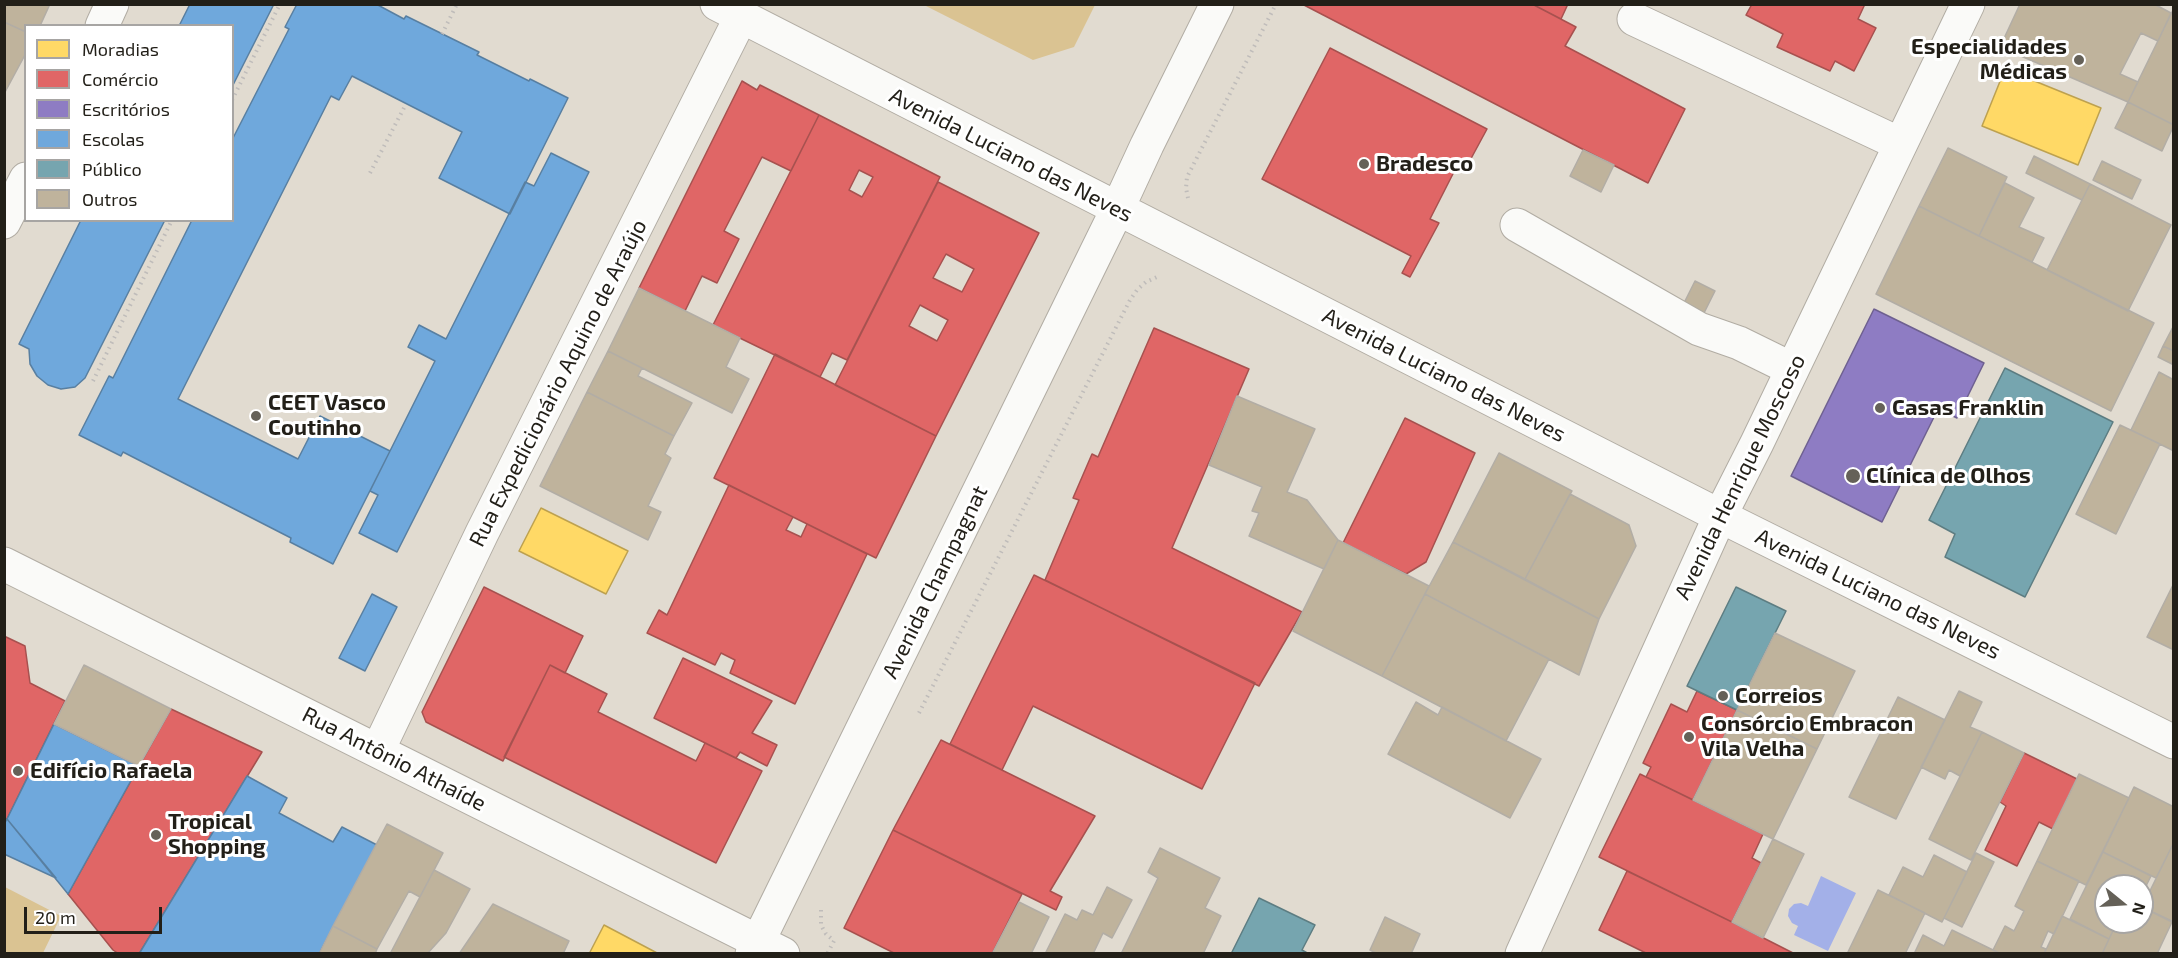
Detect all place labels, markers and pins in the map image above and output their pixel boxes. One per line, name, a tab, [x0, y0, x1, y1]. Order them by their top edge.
place label: Especialidades Médicas	[1911, 34, 2067, 86]
marker: Especialidades Médicas	[2072, 53, 2086, 67]
place label: Bradesco	[1376, 151, 1473, 177]
marker: Bradesco	[1357, 157, 1371, 171]
place label: CEET Vasco Coutinho	[268, 390, 386, 442]
place label: Casas Franklin	[1892, 395, 2044, 421]
marker: Casas Franklin	[1873, 401, 1887, 415]
marker: CEET Vasco Coutinho	[249, 409, 263, 423]
place label: Clínica de Olhos	[1866, 463, 2031, 489]
marker: Clínica de Olhos	[1844, 467, 1862, 485]
place label: Correios	[1735, 683, 1823, 709]
marker: Correios	[1716, 689, 1730, 703]
place label: Consórcio Embracon Vila Velha	[1701, 711, 1913, 762]
marker: Consórcio Embracon Vila Velha	[1682, 730, 1696, 744]
place label: Edifício Rafaela	[30, 758, 192, 784]
marker: Edifício Rafaela	[11, 764, 25, 778]
place label: Tropical Shopping	[168, 809, 266, 860]
marker: Tropical Shopping	[149, 828, 163, 842]

